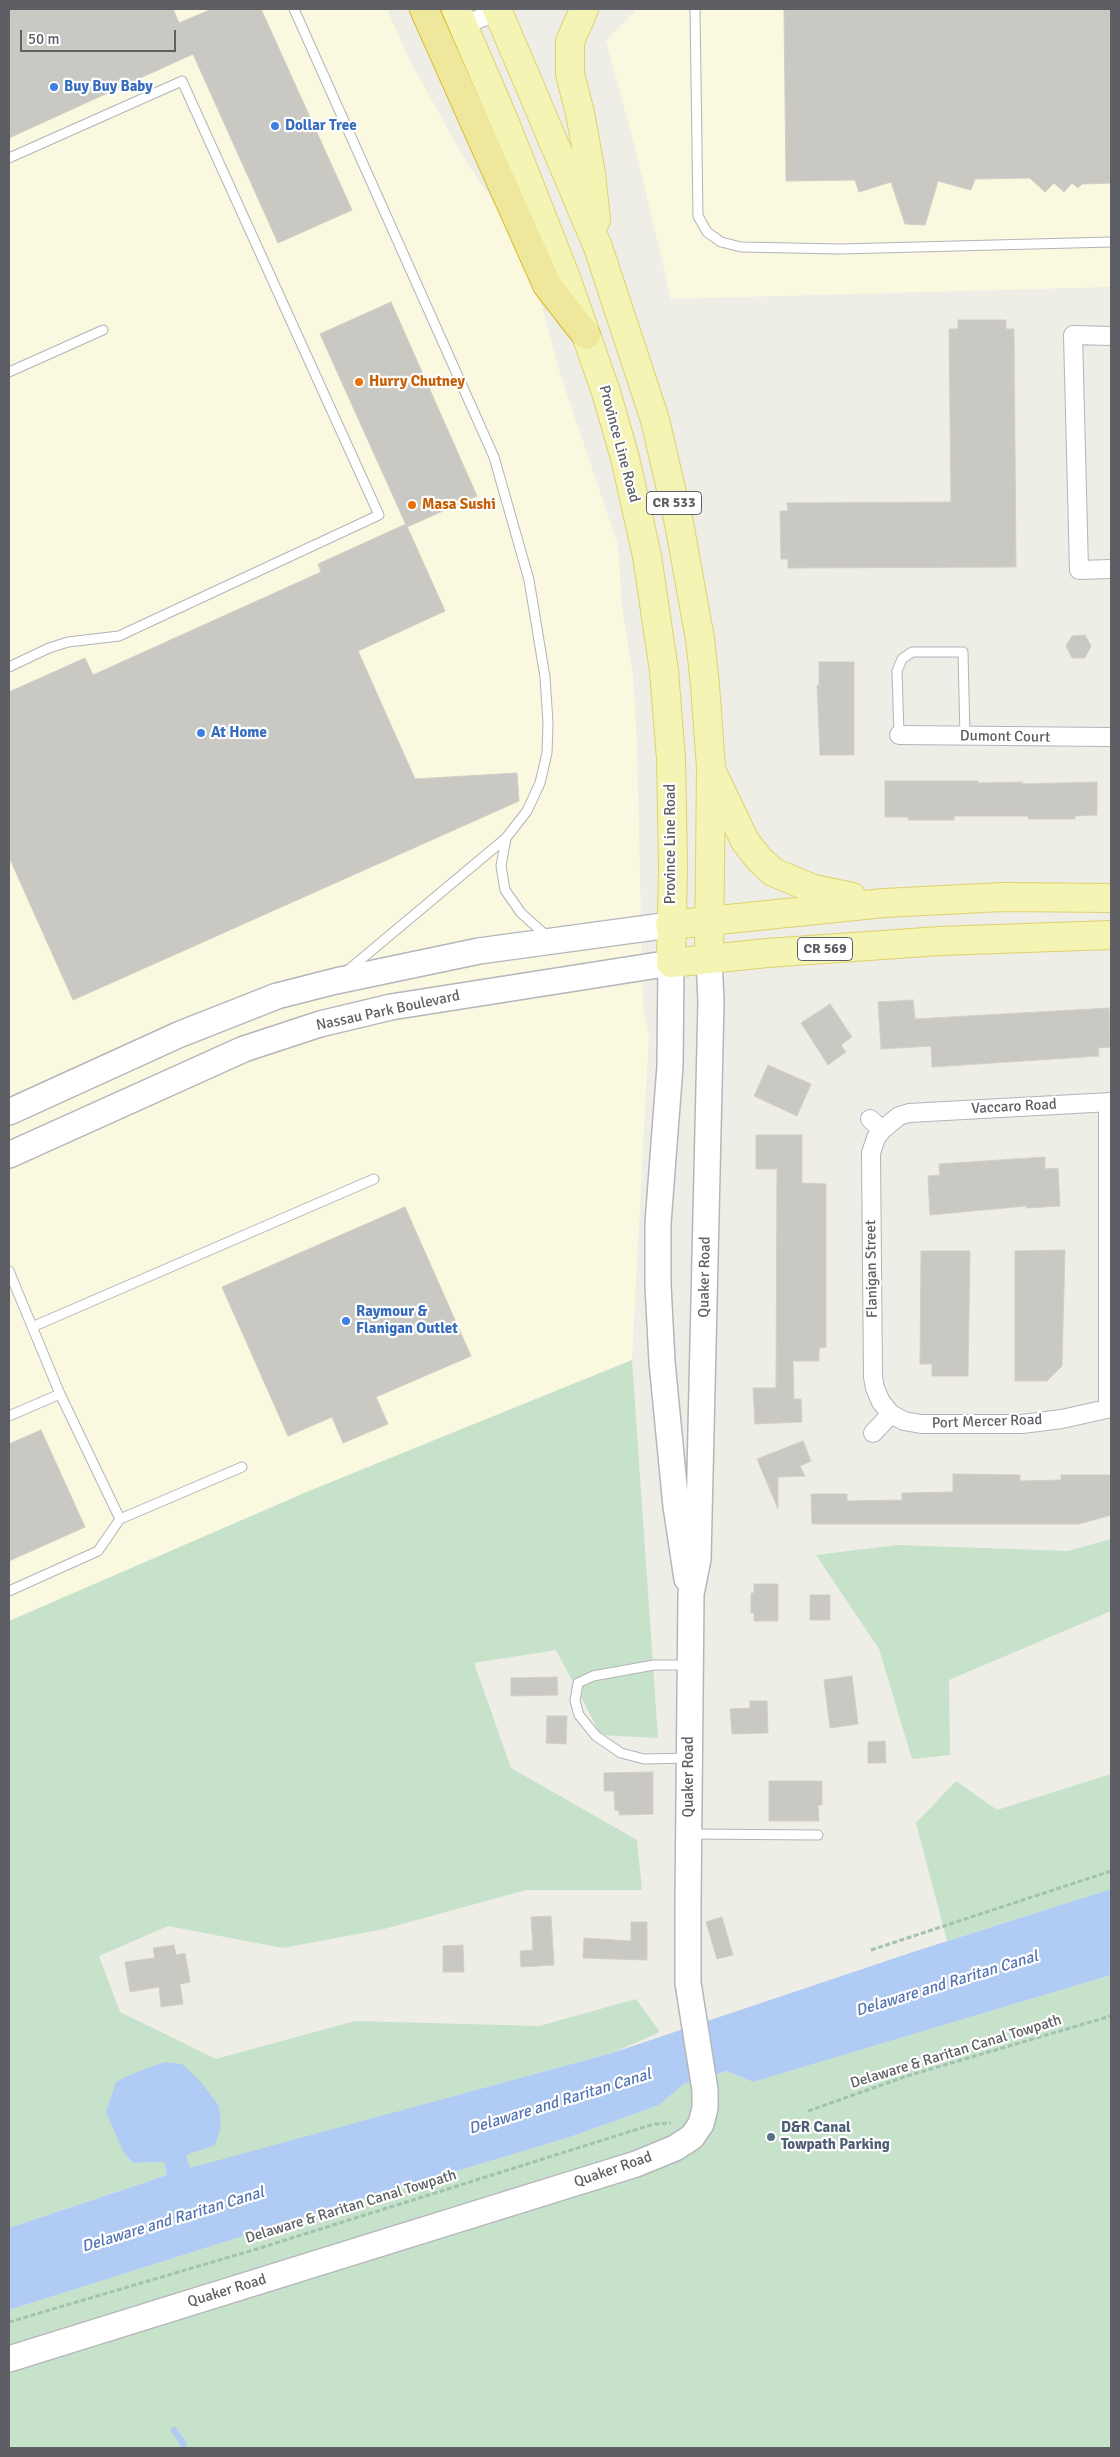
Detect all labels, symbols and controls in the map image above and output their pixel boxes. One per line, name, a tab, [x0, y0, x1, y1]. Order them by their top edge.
scale bar	[22, 20, 179, 52]
text: 50 m	[28, 30, 59, 48]
place label: Buy Buy Baby	[64, 78, 153, 96]
marker: Buy Buy Baby	[48, 81, 60, 93]
place label: Dollar Tree	[285, 117, 357, 135]
marker: Dollar Tree	[269, 120, 281, 132]
place label: Hurry Chutney	[369, 373, 465, 391]
marker: Hurry Chutney	[353, 376, 365, 388]
street label: Province Line Road	[595, 383, 643, 505]
road number: CR 533	[646, 492, 702, 514]
place label: Masa Sushi	[422, 496, 496, 514]
marker: Masa Sushi	[406, 499, 418, 511]
place label: At Home	[211, 724, 267, 742]
marker: At Home	[195, 727, 207, 739]
street label: Dumont Court	[960, 727, 1050, 747]
street label: Province Line Road	[662, 784, 680, 904]
road number: CR 569	[798, 938, 852, 961]
street label: Nassau Park Boulevard	[314, 987, 462, 1035]
street label: Vaccaro Road	[971, 1096, 1057, 1118]
street label: Flanigan Street	[862, 1220, 882, 1318]
street label: Quaker Road	[695, 1236, 715, 1318]
place label: Raymour & Flanigan Outlet	[356, 1303, 458, 1338]
marker: Raymour & Flanigan Outlet	[340, 1315, 352, 1327]
street label: Port Mercer Road	[931, 1411, 1043, 1433]
street label: Quaker Road	[680, 1736, 698, 1818]
water label: Delaware and Raritan Canal	[853, 1947, 1041, 2021]
street label: Delaware & Raritan Canal Towpath	[848, 2011, 1064, 2093]
water label: Delaware and Raritan Canal	[466, 2065, 654, 2139]
place label: D&R Canal Towpath Parking	[781, 2119, 890, 2154]
marker: D&R Canal Towpath Parking	[765, 2131, 777, 2143]
street label: Quaker Road	[572, 2148, 654, 2192]
street label: Delaware & Raritan Canal Towpath	[243, 2166, 459, 2248]
water label: Delaware and Raritan Canal	[79, 2183, 267, 2257]
street label: Quaker Road	[186, 2271, 268, 2311]

